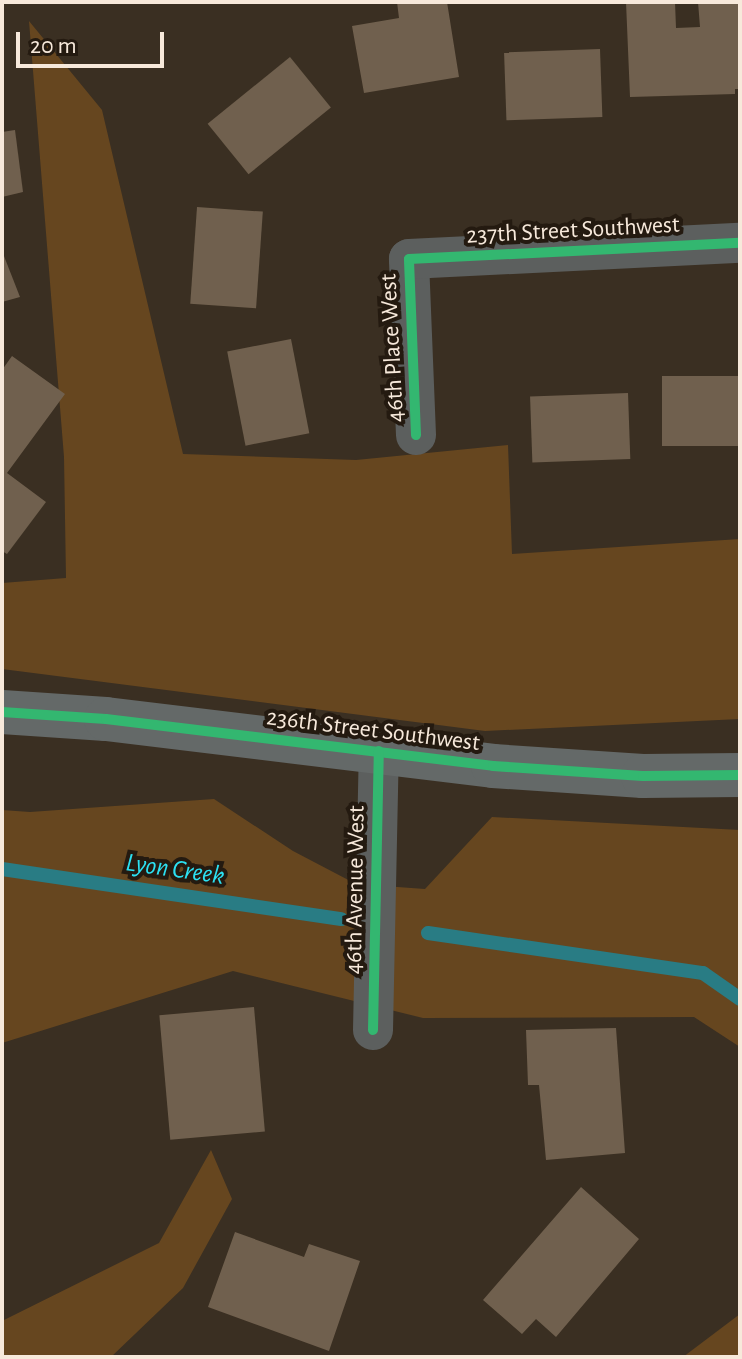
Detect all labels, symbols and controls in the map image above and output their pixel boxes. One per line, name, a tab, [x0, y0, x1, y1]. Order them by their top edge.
scale bar	[20, 16, 168, 66]
text: 20 m	[30, 34, 77, 58]
street label: 237th Street Southwest	[466, 211, 680, 251]
street label: 46th Place West	[375, 273, 411, 423]
street label: 236th Street Southwest	[265, 704, 481, 758]
street label: 46th Avenue West	[340, 805, 372, 975]
water label: Lyon Creek	[124, 848, 226, 892]

